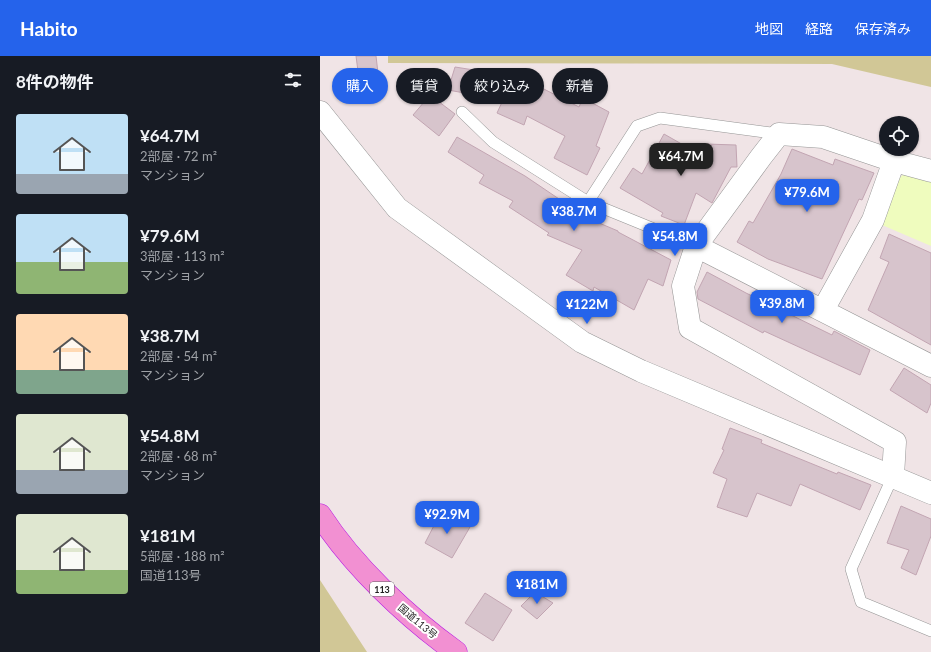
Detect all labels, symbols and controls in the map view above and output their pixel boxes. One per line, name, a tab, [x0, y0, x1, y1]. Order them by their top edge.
text: Habito	[20, 17, 78, 40]
text: 地図	[755, 20, 783, 37]
text: 経路	[805, 20, 833, 37]
text: 保存済み	[855, 20, 911, 37]
chip: 購入	[332, 68, 388, 104]
chip: 賃貸	[396, 68, 452, 104]
chip: 絞り込み	[460, 68, 544, 104]
chip: 新着	[552, 68, 608, 104]
icon: filters	[282, 69, 304, 91]
text: 8件の物件	[16, 71, 94, 92]
map controls	[879, 116, 919, 156]
button: locate	[879, 116, 919, 156]
text: ¥64.7M	[140, 125, 200, 146]
icon: home	[48, 130, 96, 178]
pin: ¥64.7M	[648, 143, 714, 177]
text: 2部屋 · 72 m²	[140, 148, 217, 164]
text: ¥64.7M	[658, 148, 704, 164]
text: マンション	[140, 167, 205, 183]
pin: ¥79.6M	[774, 179, 840, 213]
text: ¥79.6M	[784, 184, 830, 200]
pin: ¥38.7M	[541, 198, 607, 232]
text: ¥38.7M	[551, 203, 597, 219]
pin: ¥54.8M	[642, 223, 708, 257]
text: ¥79.6M	[140, 225, 200, 246]
text: ¥54.8M	[652, 228, 698, 244]
icon: home	[48, 230, 96, 278]
text: 3部屋 · 113 m²	[140, 248, 225, 264]
text: マンション	[140, 267, 205, 283]
pin: ¥39.8M	[749, 290, 815, 324]
pin: ¥122M	[559, 291, 615, 325]
text: ¥39.8M	[759, 295, 805, 311]
text: ¥122M	[566, 296, 608, 312]
text: ¥38.7M	[140, 325, 200, 346]
icon: home	[48, 330, 96, 378]
text: 2部屋 · 54 m²	[140, 348, 217, 364]
text: マンション	[140, 367, 205, 383]
text: ¥54.8M	[140, 425, 200, 446]
icon: home	[48, 430, 96, 478]
text: 2部屋 · 68 m²	[140, 448, 217, 464]
text: マンション	[140, 467, 205, 483]
pin: ¥92.9M	[414, 501, 480, 535]
text: ¥92.9M	[424, 506, 470, 522]
text: ¥181M	[140, 525, 196, 546]
icon: home	[48, 530, 96, 578]
text: 5部屋 · 188 m²	[140, 548, 225, 564]
text: 国道113号	[140, 567, 202, 583]
pin: ¥181M	[509, 571, 565, 605]
text: ¥181M	[516, 576, 558, 592]
road number: 113	[370, 582, 394, 596]
street label: 国道113号	[396, 601, 440, 641]

